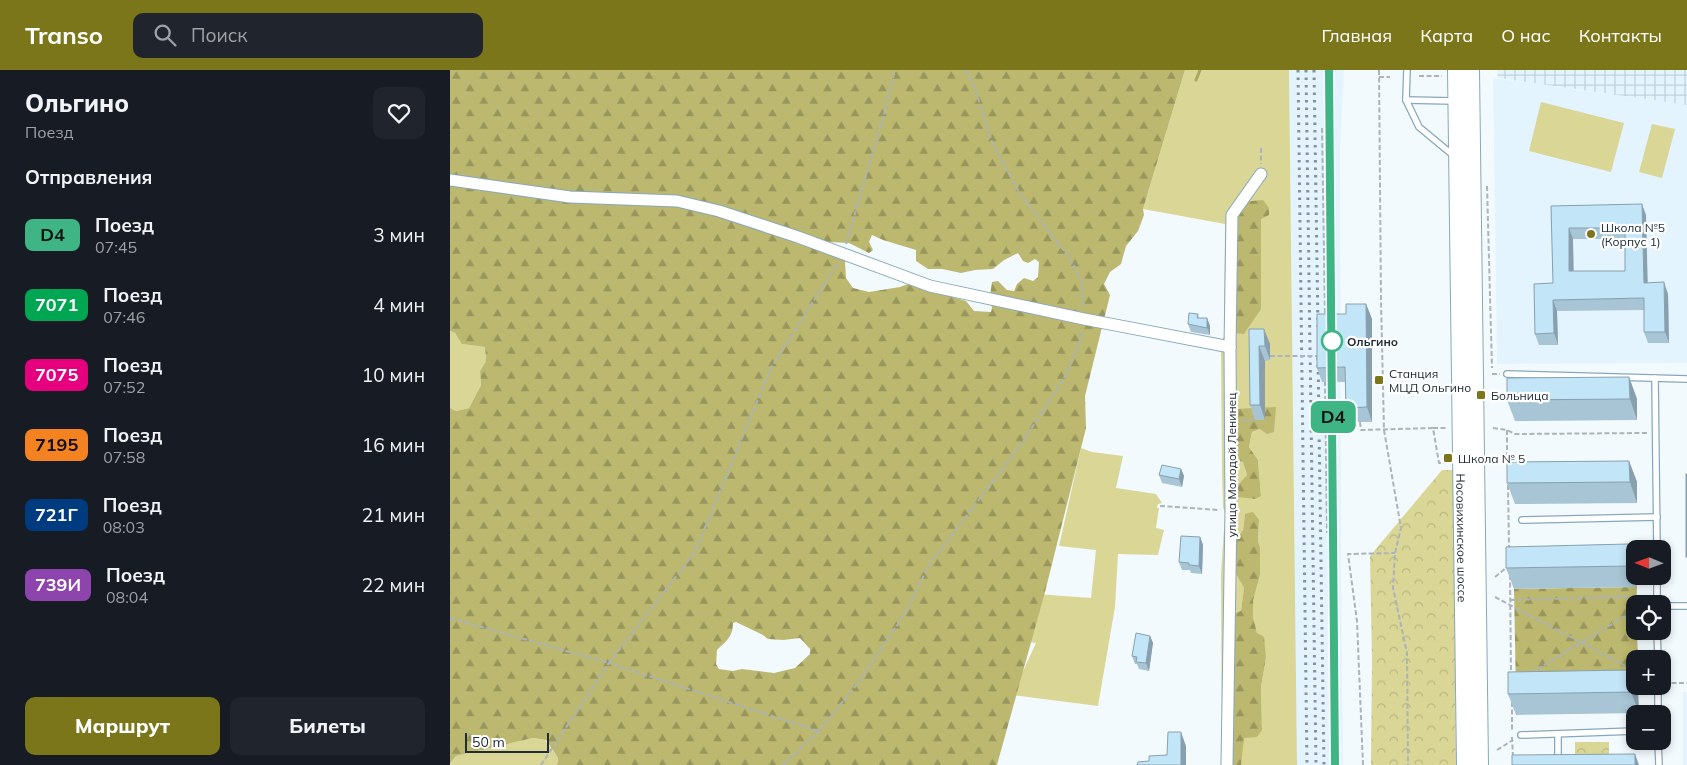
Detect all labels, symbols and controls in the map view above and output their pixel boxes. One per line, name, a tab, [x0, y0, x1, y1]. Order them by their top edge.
search box	[133, 13, 483, 58]
text: Transo	[25, 20, 103, 50]
icon: search	[151, 21, 179, 49]
text: Поиск	[191, 23, 248, 47]
text: Главная	[1322, 24, 1392, 47]
text: Карта	[1420, 24, 1473, 47]
text: О нас	[1501, 24, 1551, 47]
text: Контакты	[1579, 24, 1662, 47]
button: heart	[373, 87, 425, 139]
text: Ольгино	[25, 88, 129, 118]
text: Поезд	[25, 122, 73, 142]
text: Отправления	[25, 165, 152, 189]
text: Поезд	[95, 213, 154, 237]
place label: Школа №5 (Корпус 1)	[1601, 220, 1665, 249]
text: D4	[40, 223, 65, 246]
text: 3 мин	[373, 223, 425, 247]
marker: Школа №5 (Корпус 1)	[1585, 228, 1597, 240]
text: 07:45	[95, 237, 137, 257]
text: Поезд	[103, 283, 162, 307]
text: 7071	[35, 293, 78, 316]
text: 4 мин	[373, 293, 425, 317]
text: 07:46	[103, 307, 145, 327]
marker: Ольгино	[1321, 330, 1343, 352]
place label: Ольгино	[1347, 334, 1398, 349]
text: Поезд	[103, 353, 162, 377]
text: 7075	[35, 363, 78, 386]
text: 10 мин	[362, 363, 425, 387]
place label: Станция МЦД Ольгино	[1389, 366, 1471, 395]
marker: Станция МЦД Ольгино	[1373, 374, 1385, 386]
text: 07:52	[103, 377, 145, 397]
place label: Больница	[1491, 388, 1549, 403]
marker: Больница	[1475, 389, 1487, 401]
street label: улица Молодой Ленинец	[1224, 392, 1239, 538]
line badge: D4	[1310, 401, 1356, 433]
text: D4	[1321, 405, 1345, 428]
text: Поезд	[103, 423, 162, 447]
text: 7195	[35, 433, 78, 456]
text: 16 мин	[362, 433, 425, 457]
text: 07:58	[103, 447, 145, 467]
place label: Школа № 5	[1458, 451, 1525, 466]
marker: Школа № 5	[1442, 452, 1454, 464]
street label: Носовихинское шоссе	[1454, 473, 1470, 603]
text: Поезд	[103, 493, 162, 517]
text: 721Г	[35, 503, 78, 526]
text: 21 мин	[362, 503, 425, 527]
text: 08:03	[103, 517, 145, 537]
north arrow	[1626, 540, 1671, 585]
map controls	[1626, 540, 1671, 750]
text: Поезд	[106, 563, 165, 587]
text: 739И	[35, 573, 81, 596]
text: 22 мин	[362, 573, 425, 597]
text: 08:04	[106, 587, 148, 607]
button: locate	[1626, 595, 1671, 640]
button: +	[1626, 650, 1671, 695]
button: Маршрут	[25, 697, 220, 755]
button: Билеты	[230, 697, 425, 755]
button: −	[1626, 705, 1671, 750]
scale bar	[465, 730, 549, 753]
text: 50 m	[472, 733, 505, 751]

